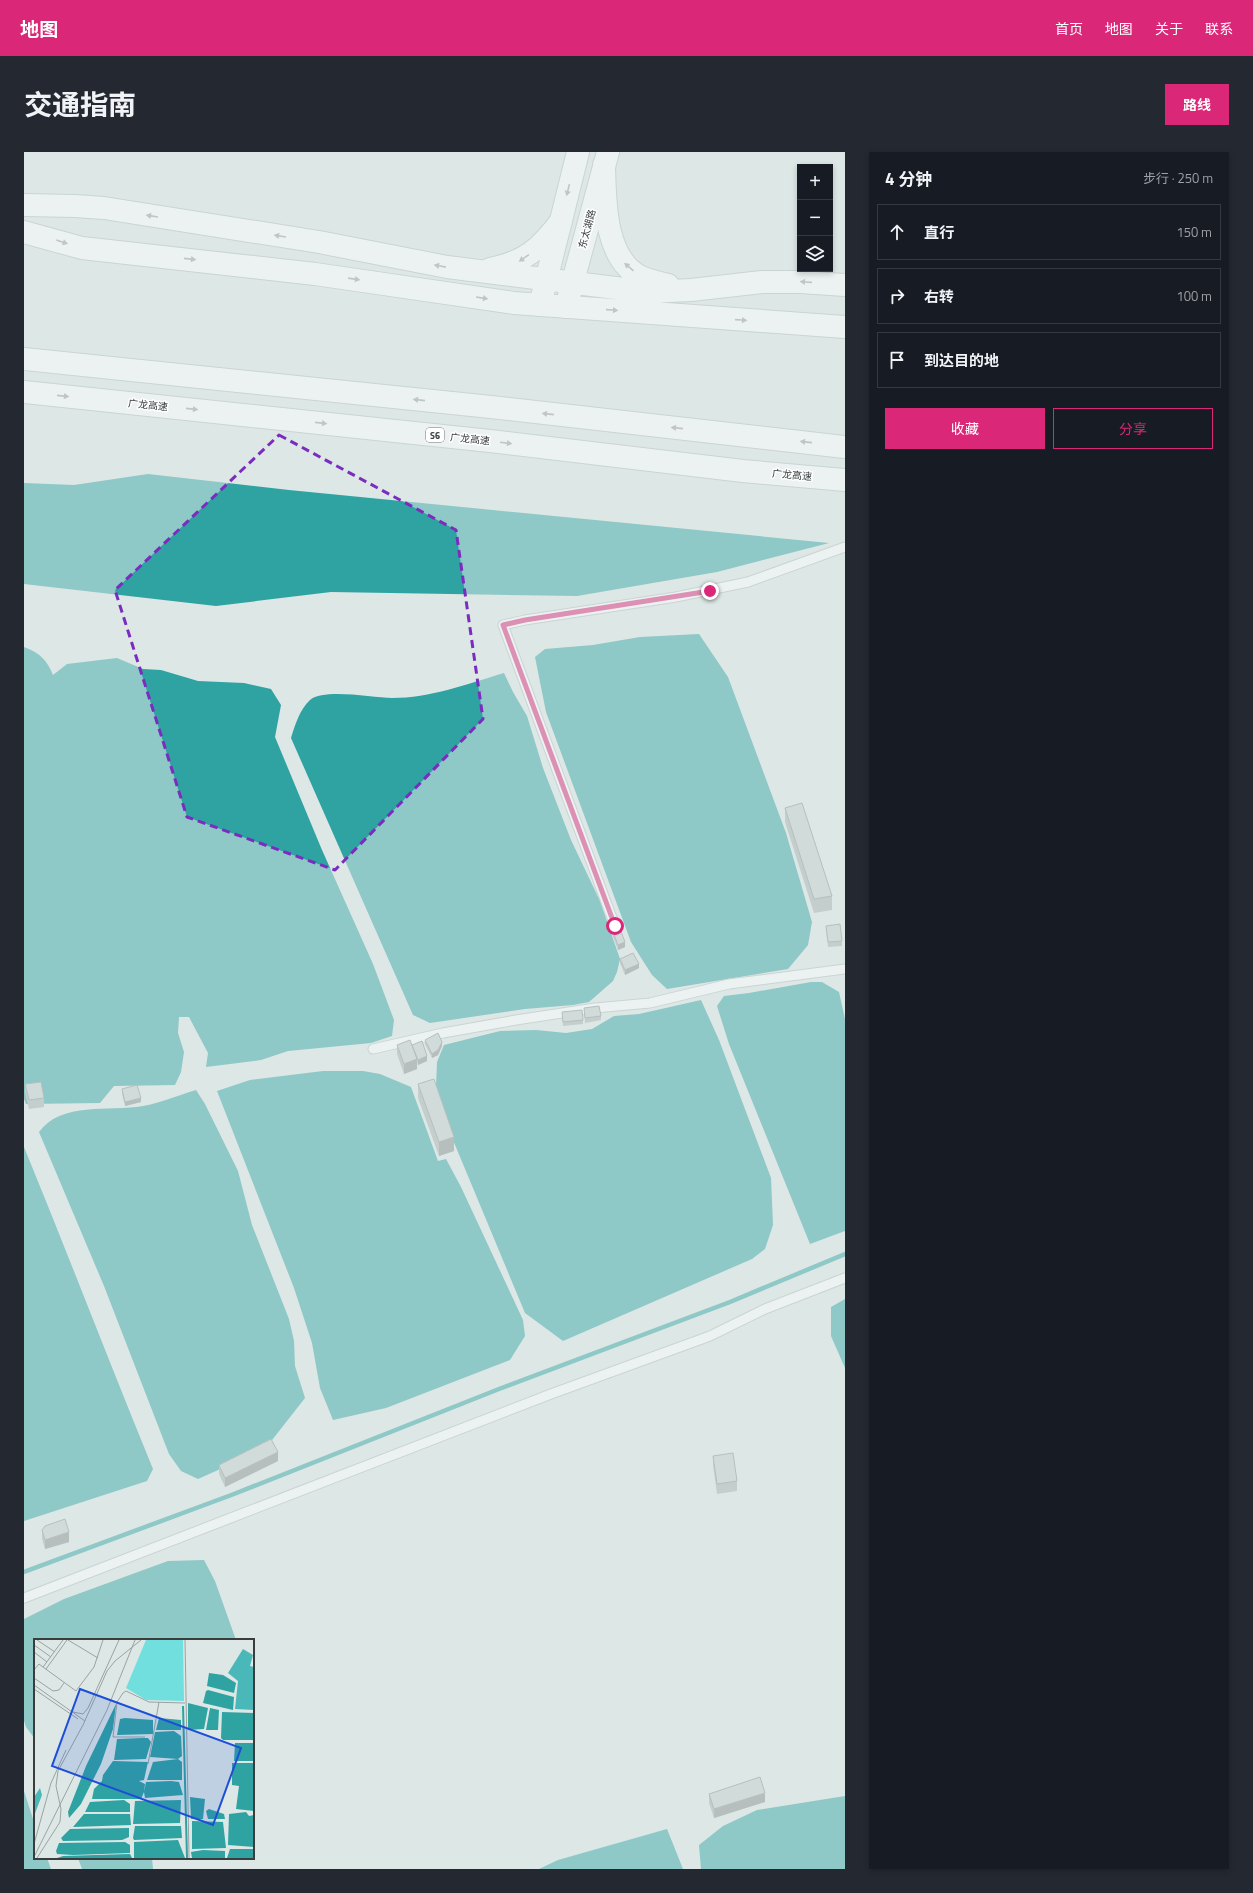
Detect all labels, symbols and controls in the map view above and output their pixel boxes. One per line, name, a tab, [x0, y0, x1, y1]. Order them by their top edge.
text: 地图	[20, 14, 58, 43]
text: 首页	[1055, 18, 1083, 39]
text: 地图	[1105, 18, 1133, 39]
text: 关于	[1155, 18, 1183, 39]
text: 联系	[1205, 18, 1233, 39]
text: 交通指南	[24, 83, 136, 126]
button: 路线	[1165, 84, 1229, 125]
map controls	[797, 164, 833, 272]
button: +	[797, 164, 833, 200]
text: 4 分钟	[885, 166, 932, 192]
text: 步行 · 250 m	[1143, 168, 1213, 188]
one-way arrow	[565, 184, 571, 196]
button: −	[797, 200, 833, 236]
street label: 东太湖路	[575, 208, 599, 250]
one-way arrow	[146, 213, 158, 219]
icon: ahead	[886, 221, 908, 243]
text: 直行	[924, 221, 954, 244]
text: 150 m	[1176, 222, 1212, 242]
one-way arrow	[274, 233, 287, 239]
button: layers	[797, 236, 833, 272]
one-way arrow	[56, 239, 68, 245]
one-way arrow	[519, 254, 529, 262]
one-way arrow	[184, 256, 196, 263]
one-way arrow	[434, 262, 447, 268]
one-way arrow	[624, 263, 635, 272]
one-way arrow	[348, 276, 360, 282]
one-way arrow	[800, 279, 812, 286]
icon: right	[886, 285, 908, 307]
text: 右转	[924, 285, 954, 308]
text: 100 m	[1176, 286, 1212, 306]
one-way arrow	[476, 295, 488, 301]
one-way arrow	[606, 307, 618, 314]
one-way arrow	[735, 316, 747, 323]
icon: arrive	[886, 349, 908, 371]
text: 到达目的地	[924, 349, 999, 372]
one-way arrow	[57, 393, 69, 399]
street label: 广龙高速	[127, 395, 169, 415]
one-way arrow	[412, 397, 425, 403]
one-way arrow	[186, 406, 198, 413]
button: 收藏	[885, 408, 1045, 449]
button: 分享	[1053, 408, 1213, 449]
one-way arrow	[542, 411, 554, 417]
one-way arrow	[315, 420, 327, 426]
one-way arrow	[671, 425, 683, 431]
road number: S6	[426, 428, 444, 442]
street label: 广龙高速	[449, 429, 491, 449]
one-way arrow	[500, 439, 512, 446]
one-way arrow	[800, 439, 812, 446]
street label: 广龙高速	[771, 466, 813, 484]
route end	[701, 582, 719, 600]
route start	[606, 917, 624, 935]
inset map	[34, 1639, 254, 1859]

